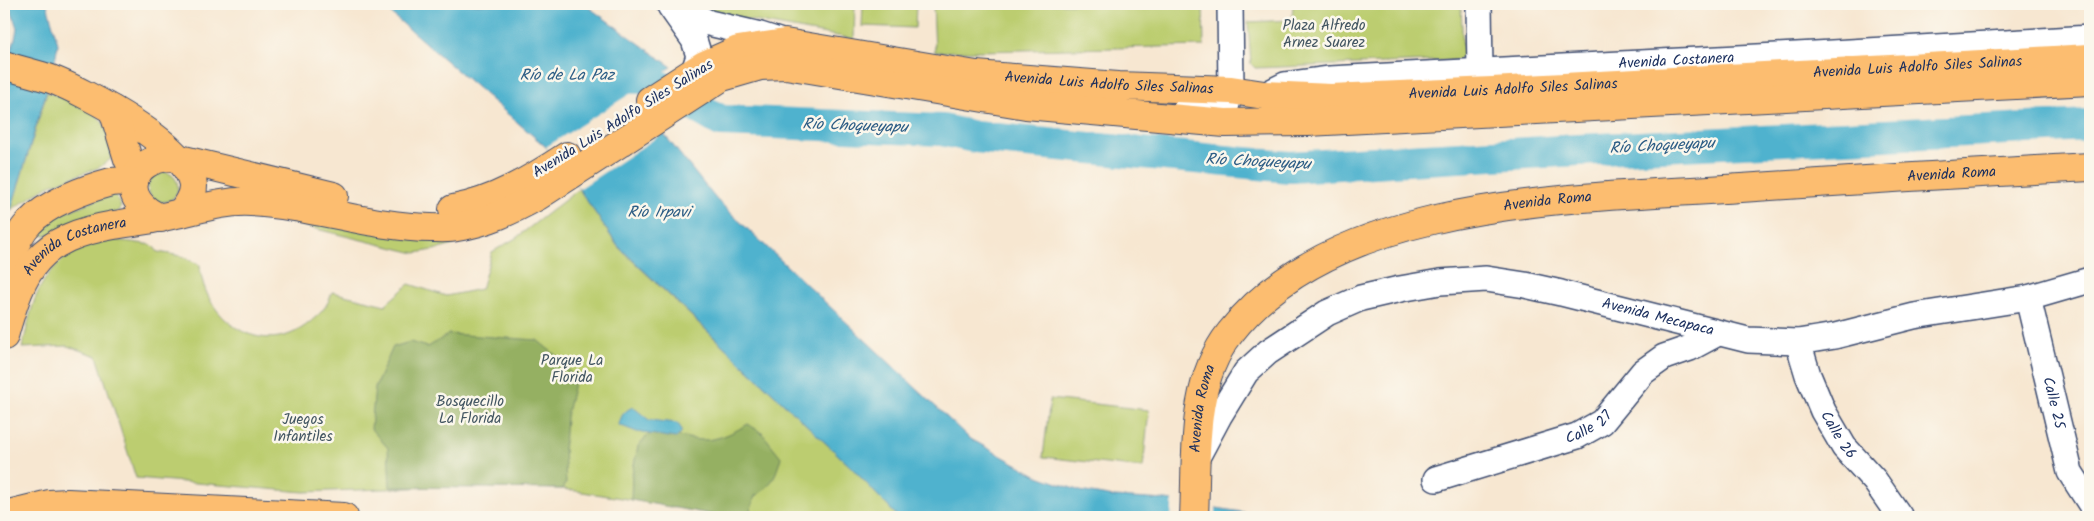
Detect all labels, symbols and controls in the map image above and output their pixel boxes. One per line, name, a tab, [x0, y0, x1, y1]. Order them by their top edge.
park label: Plaza Alfredo Arnez Suarez	[1283, 14, 1366, 55]
street label: Avenida Costanera	[1618, 46, 1735, 76]
street label: Avenida Luis Adolfo Siles Salinas	[1812, 50, 2023, 85]
street label: Avenida Luis Adolfo Siles Salinas	[528, 53, 719, 185]
water label: Río de La Paz	[520, 63, 616, 88]
street label: Avenida Luis Adolfo Siles Salinas	[1004, 65, 1215, 101]
street label: Avenida Luis Adolfo Siles Salinas	[1408, 72, 1619, 107]
water label: Río Choqueyapu	[802, 112, 910, 140]
water label: Río Choqueyapu	[1609, 131, 1717, 161]
water label: Río Choqueyapu	[1205, 147, 1313, 177]
street label: Avenida Roma	[1906, 160, 1997, 189]
street label: Avenida Roma	[1502, 185, 1593, 219]
water label: Río Irpavi	[628, 200, 694, 225]
street label: Avenida Costanera	[17, 211, 128, 281]
street label: Avenida Mecapaca	[1599, 292, 1716, 343]
park label: Parque La Florida	[541, 349, 603, 390]
street label: Avenida Roma	[1184, 361, 1223, 453]
street label: Calle 25	[2035, 374, 2071, 432]
park label: Bosquecillo La Florida	[436, 390, 504, 431]
street label: Calle 27	[1563, 404, 1619, 451]
street label: Calle 26	[1814, 407, 1862, 465]
park label: Juegos Infantiles	[273, 408, 333, 449]

